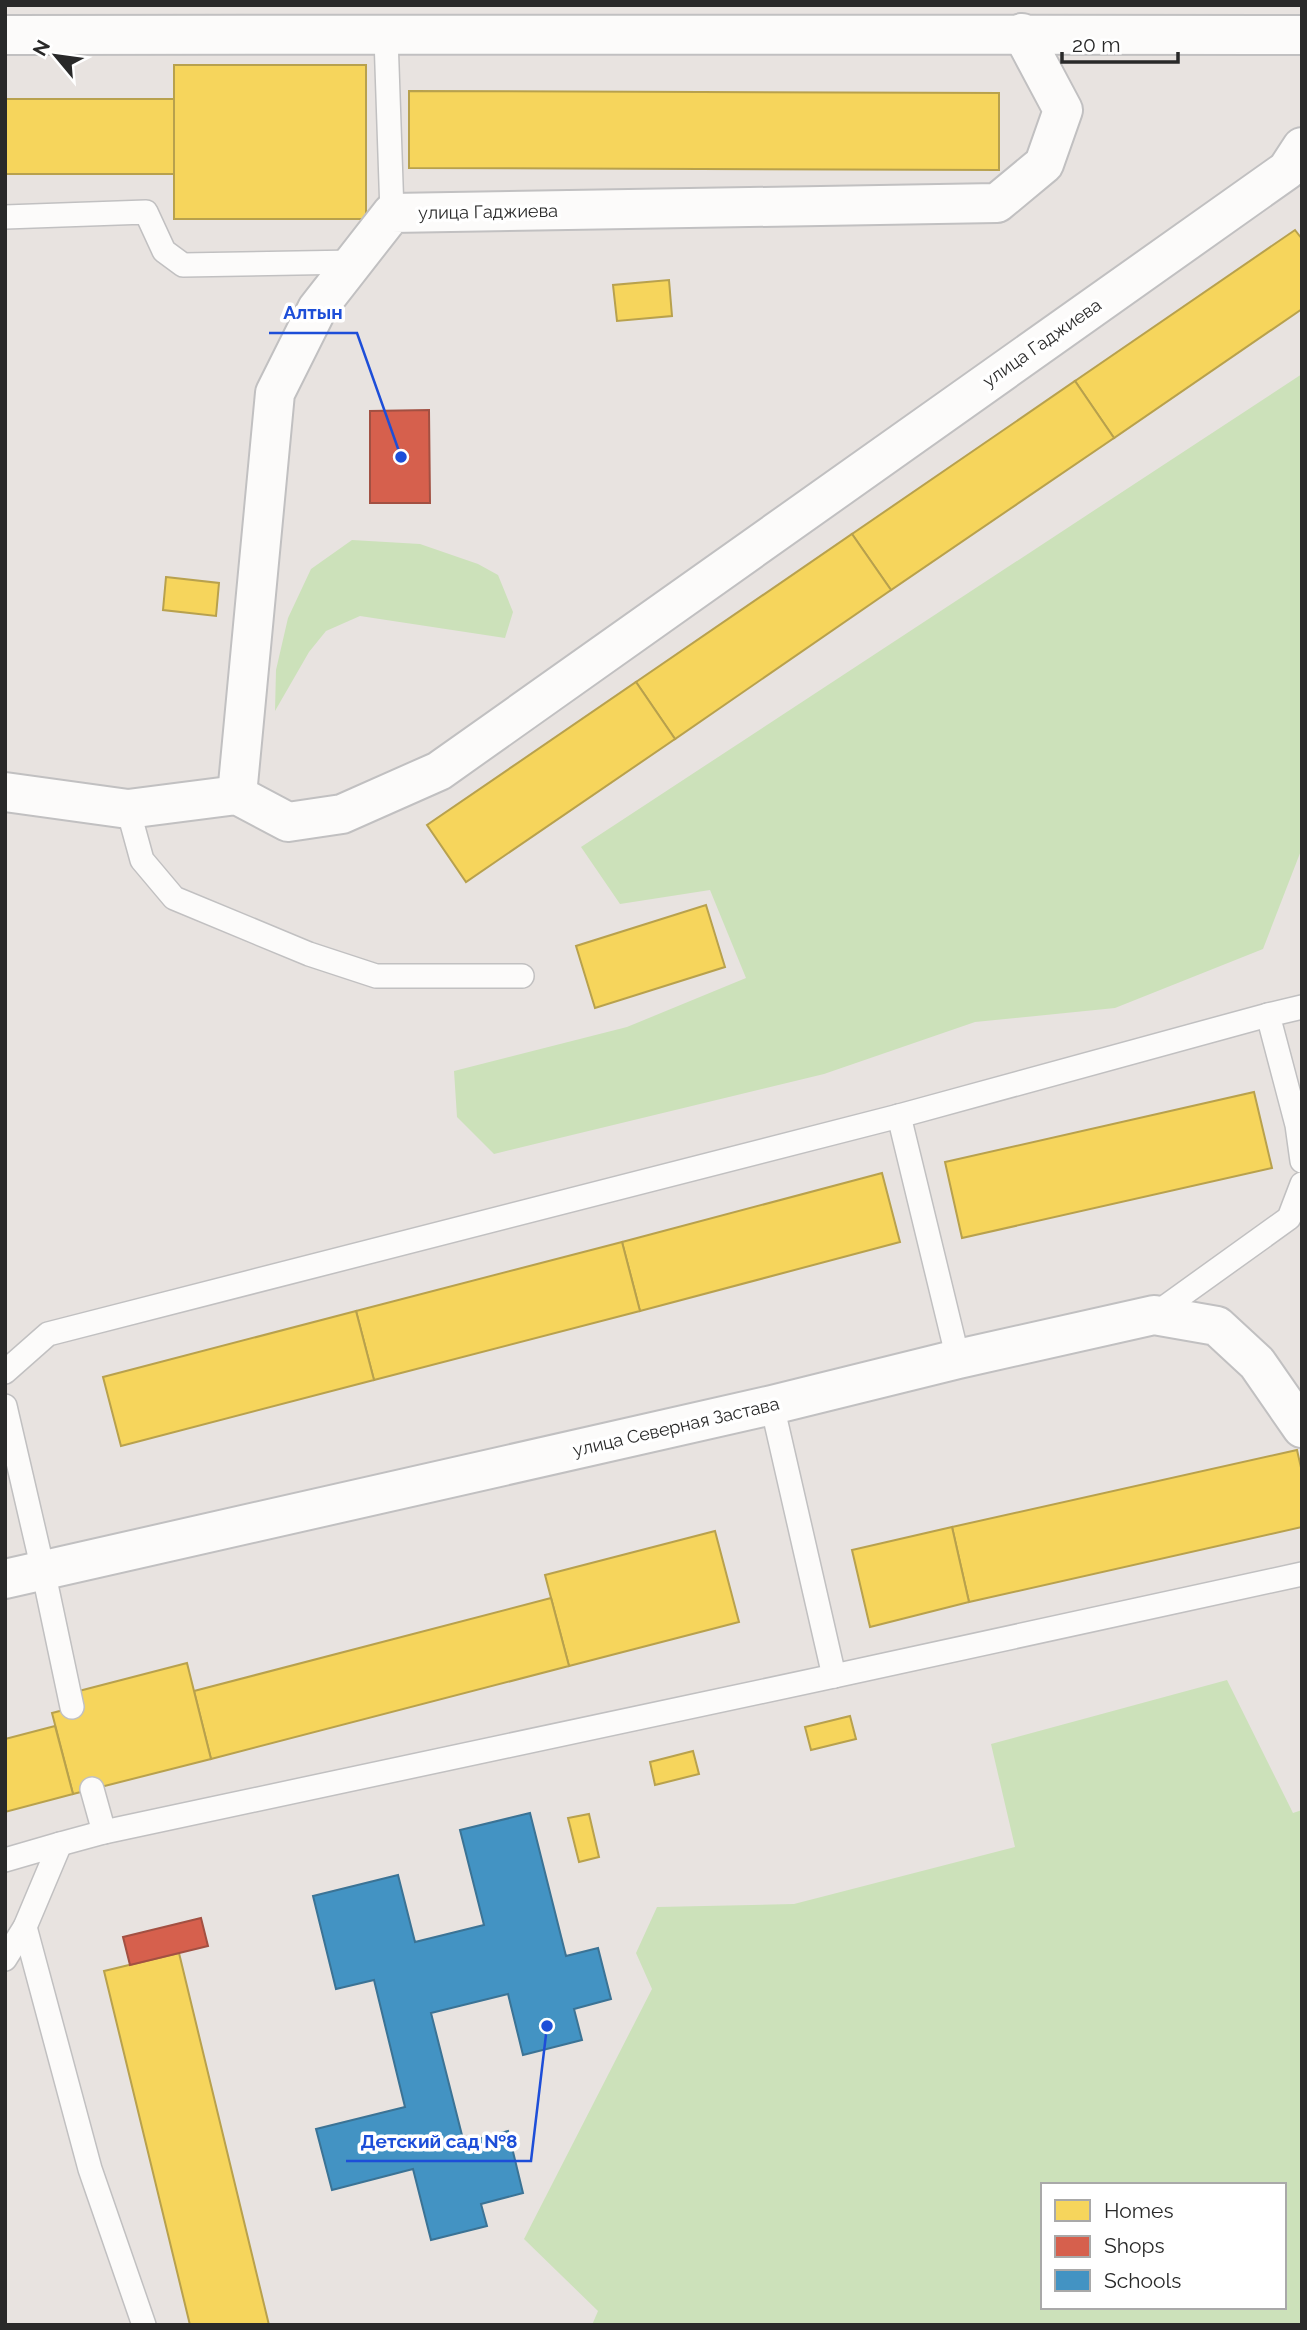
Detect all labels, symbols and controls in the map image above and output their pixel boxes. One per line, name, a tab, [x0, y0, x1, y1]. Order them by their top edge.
north arrow	[21, 21, 91, 91]
scale bar	[1062, 21, 1178, 65]
text: 20 m	[1072, 32, 1120, 57]
text: N	[28, 36, 54, 59]
street label: улица Гаджиева	[418, 200, 558, 223]
callout: Алтын	[269, 293, 357, 333]
street label: улица Гаджиева	[978, 294, 1105, 391]
text: Алтын	[283, 301, 343, 323]
street label: улица Северная Застава	[571, 1393, 781, 1461]
callout: Детский сад №8	[346, 2121, 531, 2161]
text: Детский сад №8	[361, 2130, 517, 2152]
legend	[1041, 2183, 1286, 2309]
text: Homes	[1104, 2198, 1174, 2223]
text: Shops	[1104, 2233, 1165, 2258]
text: Schools	[1104, 2268, 1181, 2293]

